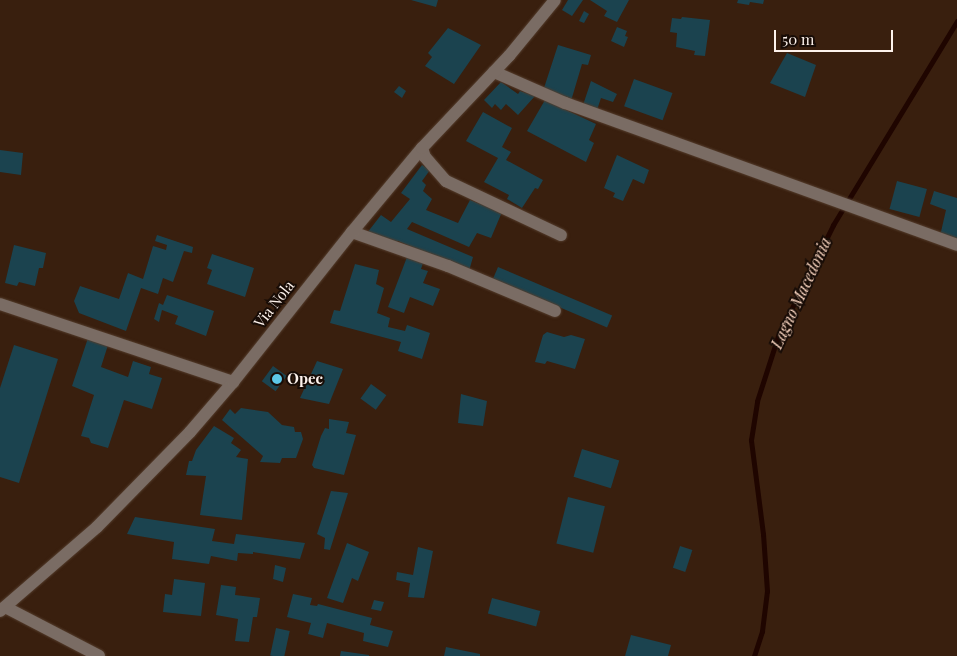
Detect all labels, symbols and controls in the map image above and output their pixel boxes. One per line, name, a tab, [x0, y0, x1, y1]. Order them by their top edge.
scale bar	[777, 20, 896, 52]
text: 50 m	[782, 29, 814, 49]
water label: Lagno Macedonia	[767, 234, 835, 352]
street label: Via Nola	[250, 277, 298, 331]
place label: Opec	[287, 370, 323, 388]
marker: Opec	[271, 373, 283, 385]

